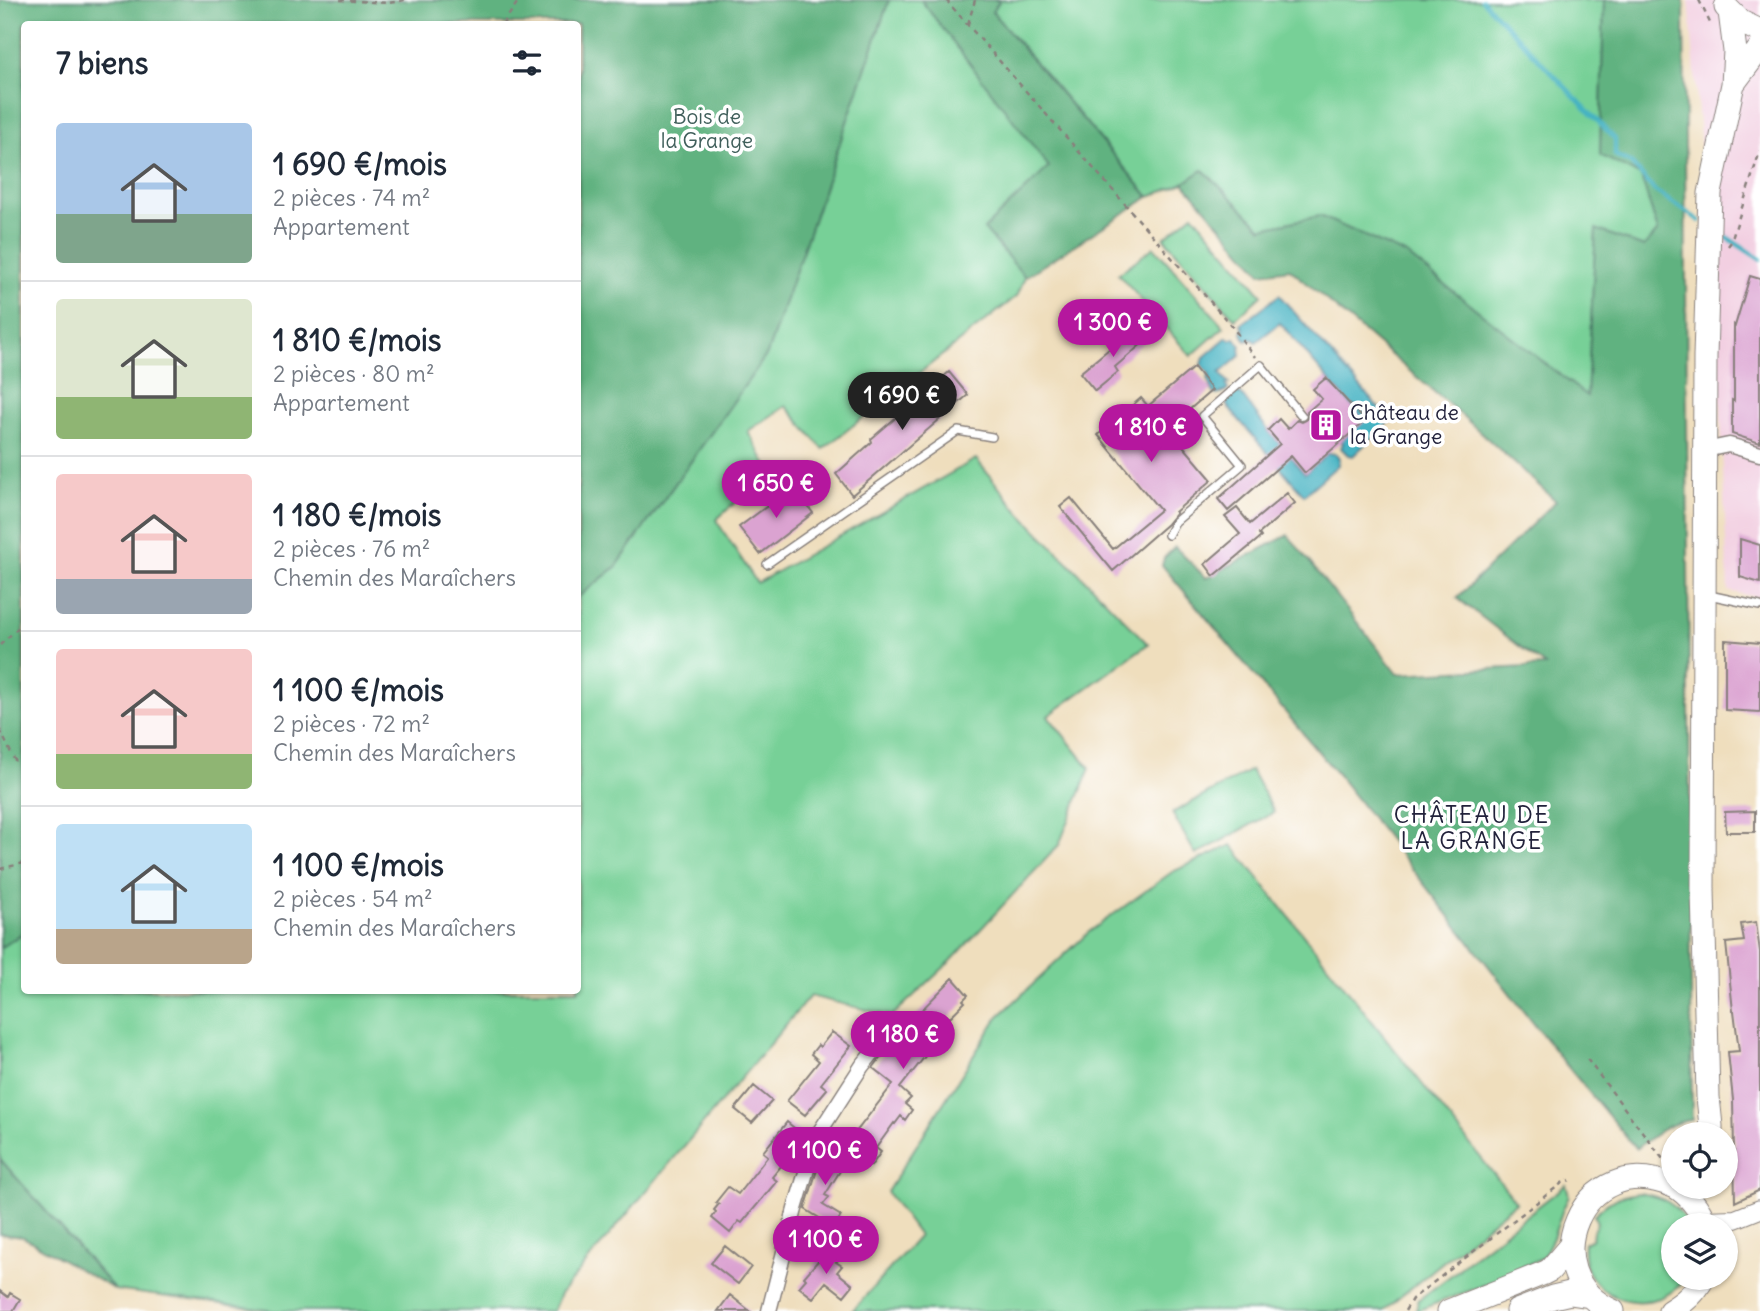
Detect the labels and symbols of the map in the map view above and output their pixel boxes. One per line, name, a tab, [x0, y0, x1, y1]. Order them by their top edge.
park label: Bois de la Grange	[661, 103, 753, 154]
pin: 1 300 €	[1048, 300, 1178, 359]
pin: 1 690 €	[837, 372, 967, 432]
place label: Château de la Grange	[1350, 399, 1459, 450]
pin: 1 810 €	[1086, 405, 1216, 464]
building icon: Château de la Grange	[1307, 406, 1345, 444]
pin: 1 650 €	[711, 461, 841, 520]
district label: CHÂTEAU DE LA GRANGE	[1394, 800, 1550, 855]
pin: 1 180 €	[838, 1012, 968, 1071]
pin: 1 100 €	[760, 1128, 890, 1187]
pin: 1 100 €	[761, 1216, 891, 1276]

